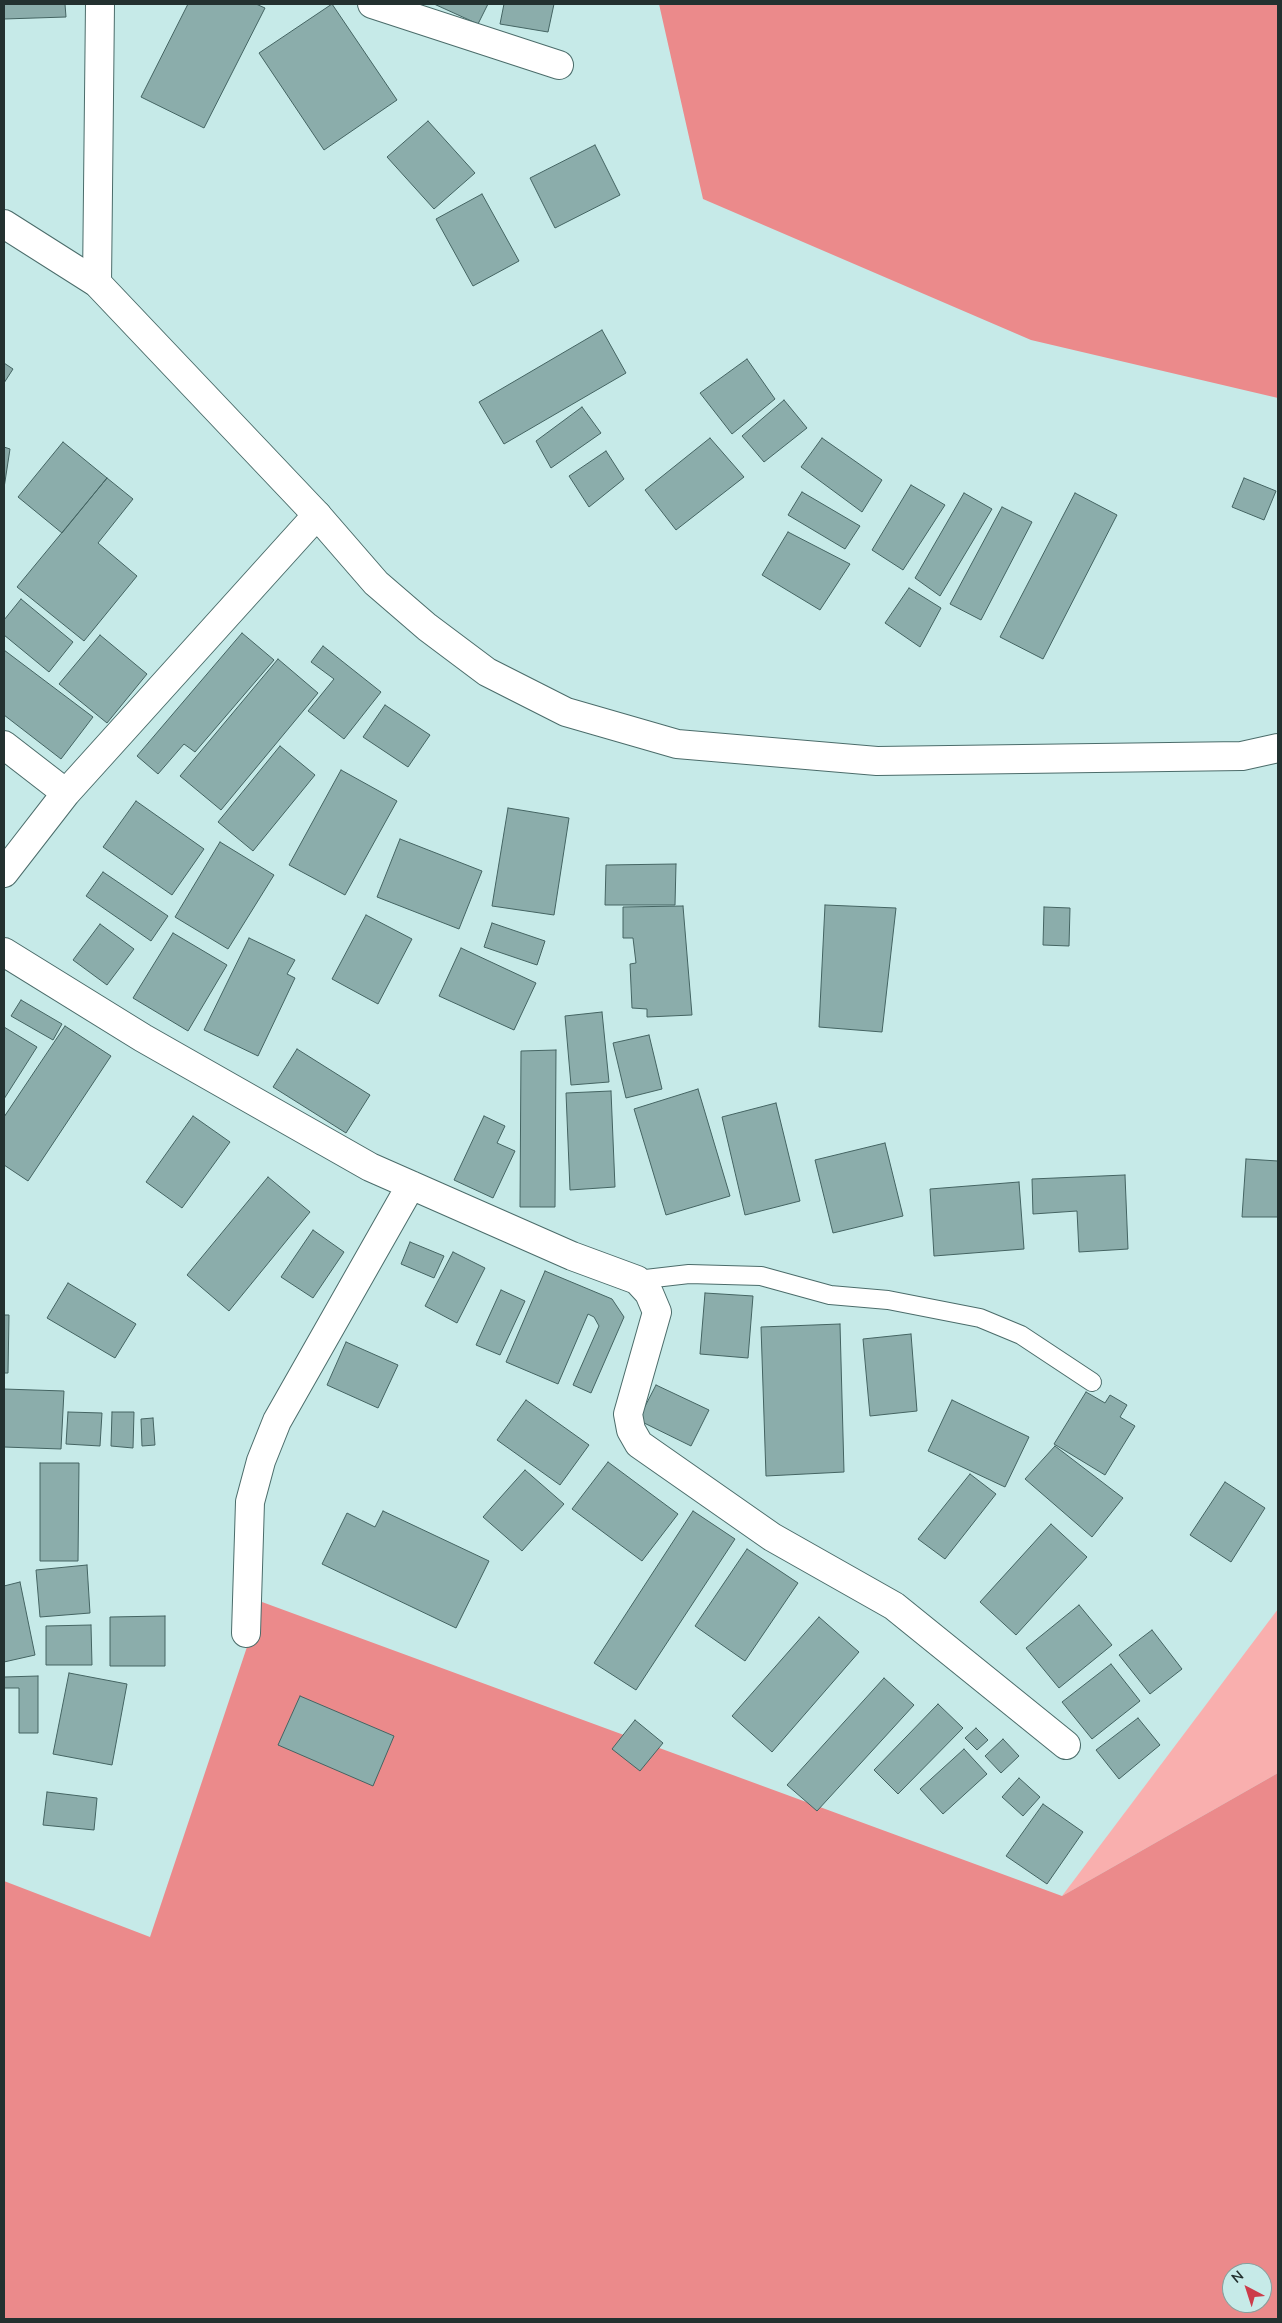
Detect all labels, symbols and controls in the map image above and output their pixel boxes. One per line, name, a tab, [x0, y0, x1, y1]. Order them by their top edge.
north arrow	[1222, 2263, 1272, 2313]
text: N	[1228, 2266, 1248, 2288]

